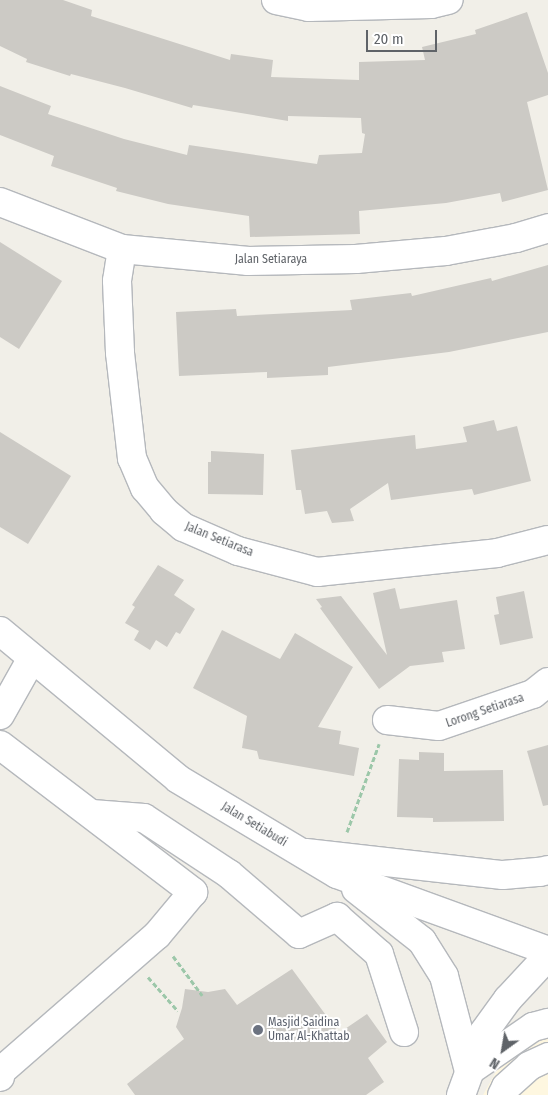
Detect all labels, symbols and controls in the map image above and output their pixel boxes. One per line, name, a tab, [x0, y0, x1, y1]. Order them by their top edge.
scale bar	[368, 20, 439, 52]
text: 20 m	[374, 30, 404, 48]
street label: Jalan Setiaraya	[235, 253, 307, 267]
street label: Jalan Setiarasa	[183, 520, 255, 560]
street label: Lorong Setiarasa	[444, 691, 526, 731]
street label: Jalan Setiabudi	[219, 800, 289, 850]
place label: Masjid Saidina Umar Al-Khattab	[268, 1016, 350, 1044]
marker: Masjid Saidina Umar Al-Khattab	[252, 1024, 264, 1036]
north arrow	[478, 1025, 528, 1075]
text: N	[487, 1054, 503, 1073]

